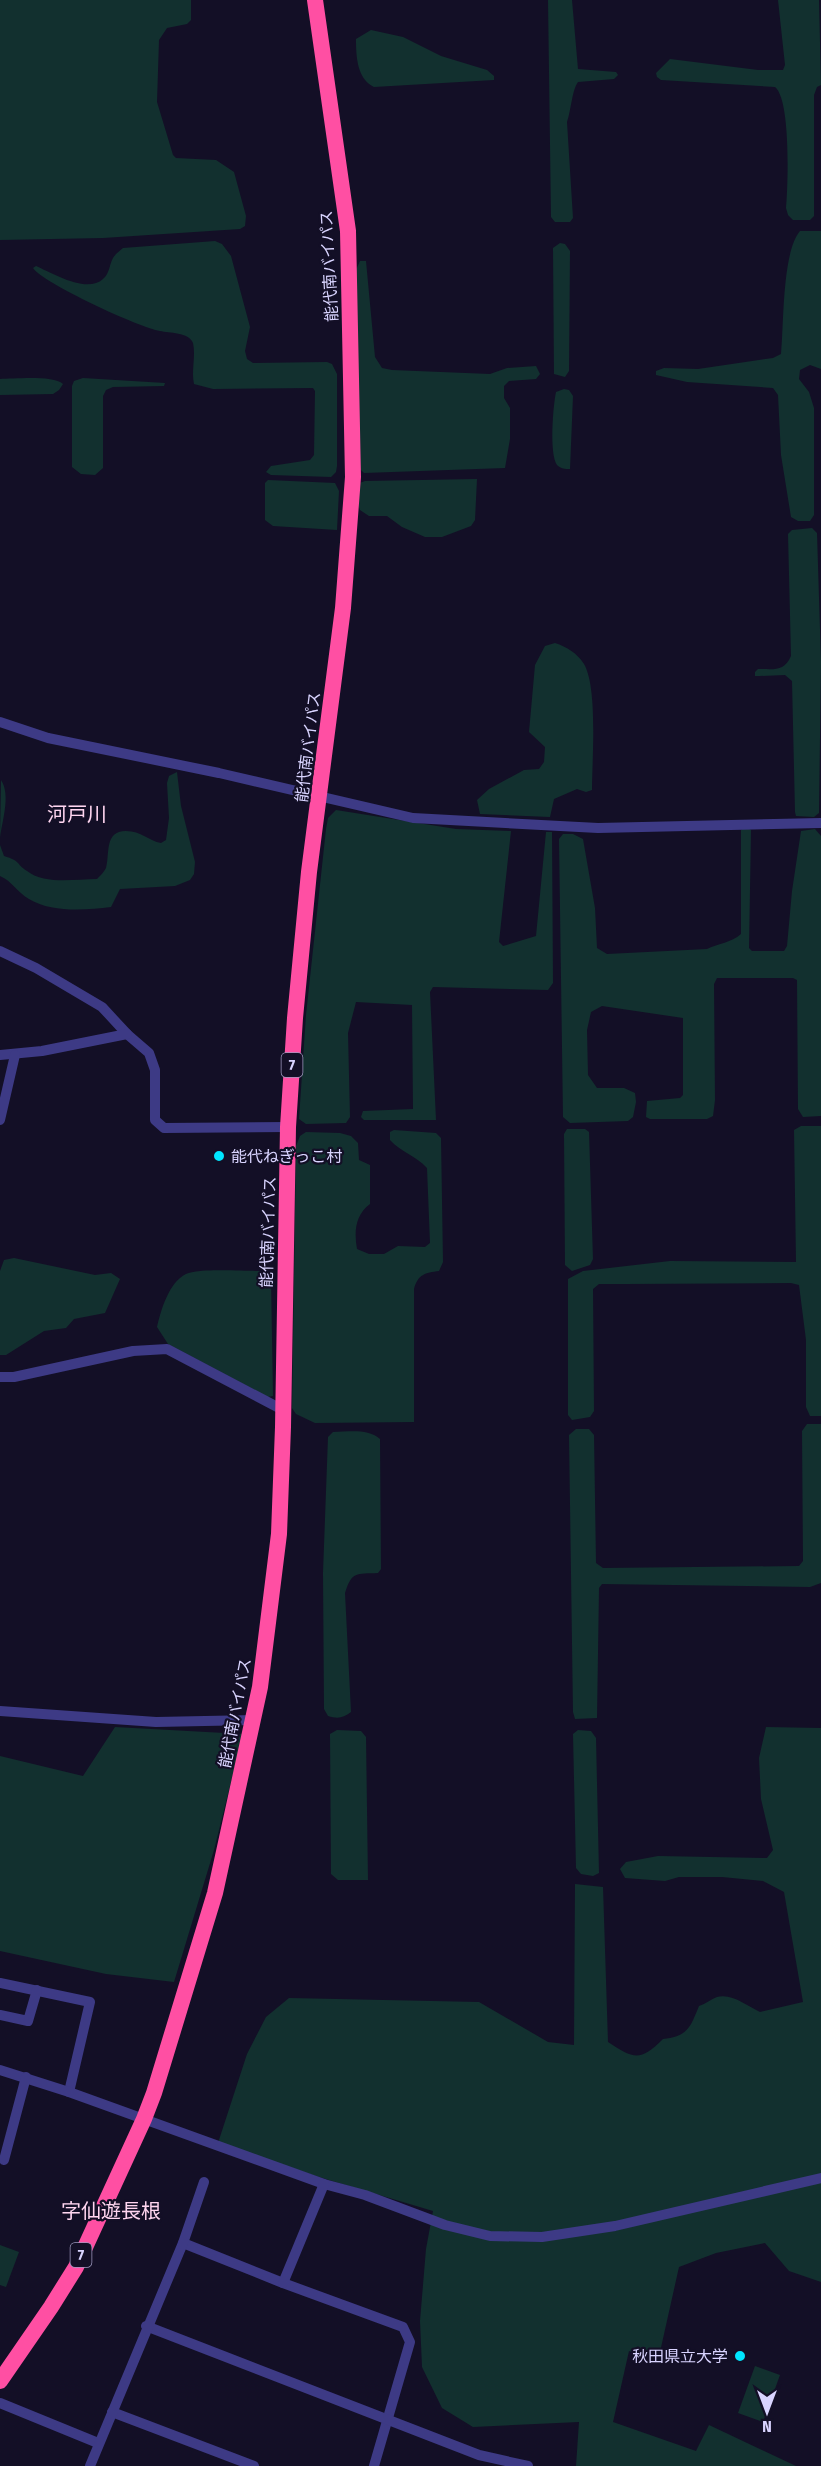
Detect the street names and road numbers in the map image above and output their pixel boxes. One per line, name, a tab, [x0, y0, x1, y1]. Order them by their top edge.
street label: 能代南バイパス	[317, 210, 341, 322]
street label: 能代南バイパス	[292, 690, 324, 804]
road number: 7	[282, 1053, 302, 1077]
street label: 能代南バイパス	[257, 1176, 279, 1288]
street label: 能代南バイパス	[215, 1656, 255, 1770]
road number: 7	[70, 2243, 92, 2267]

